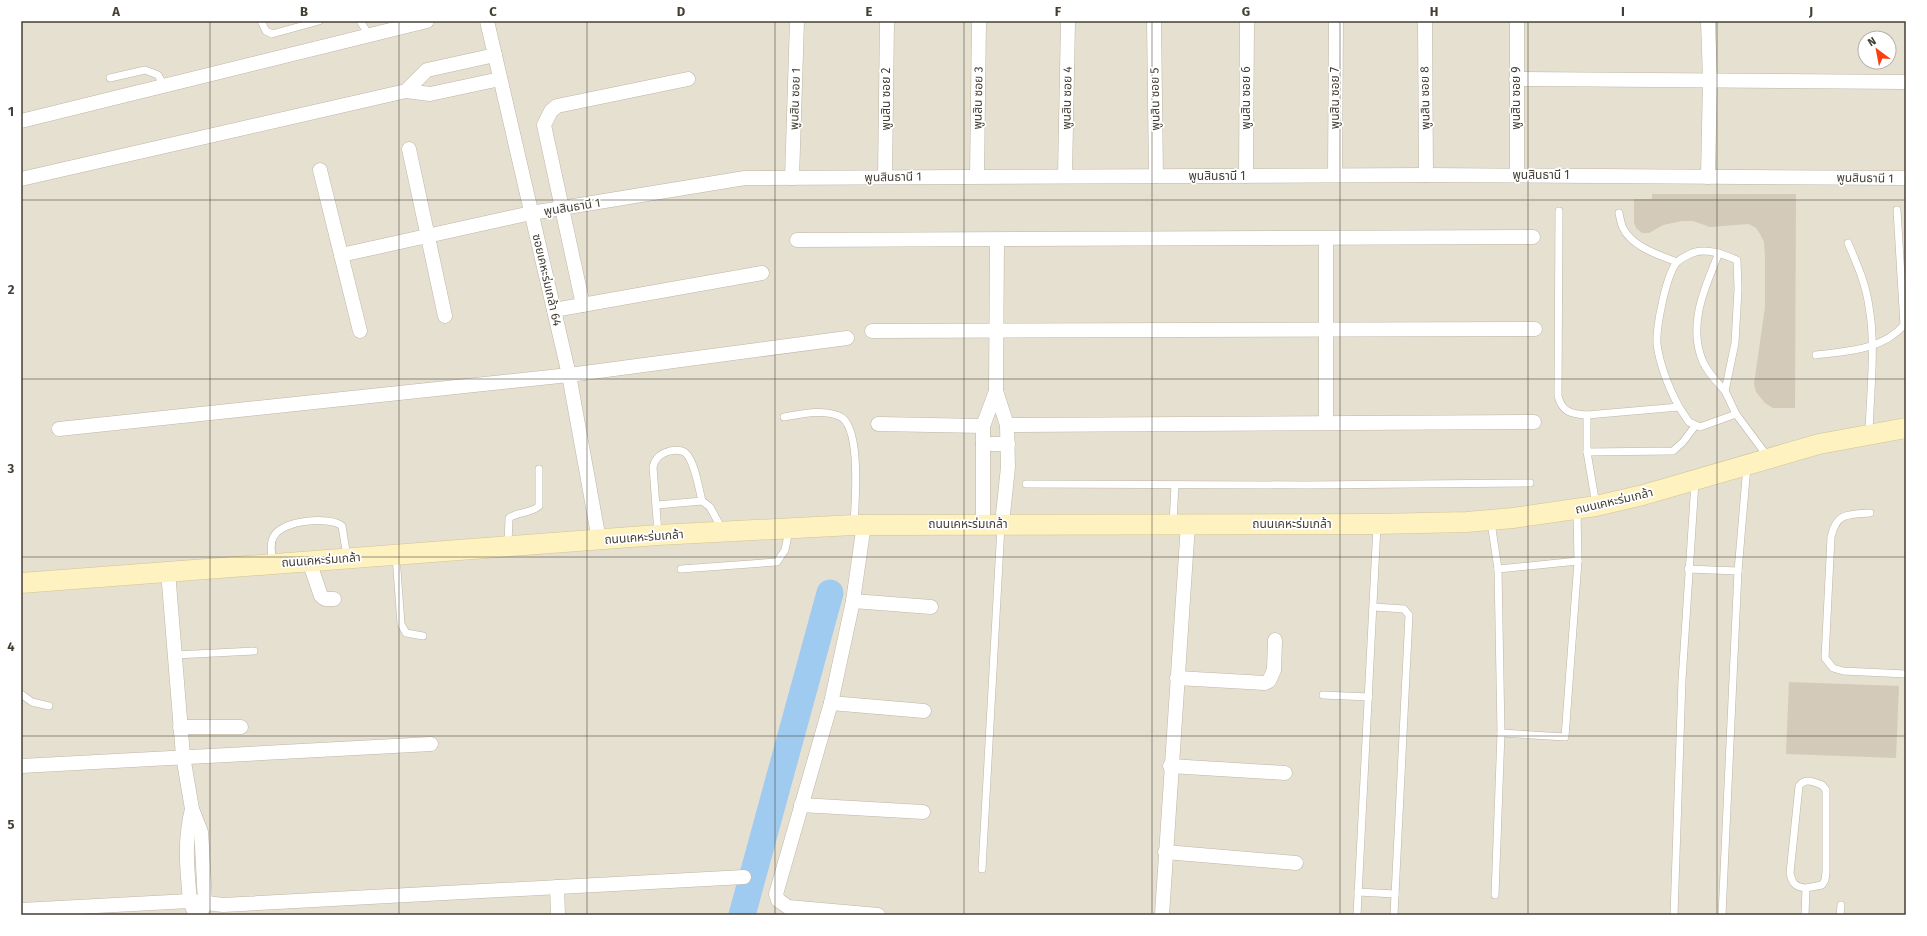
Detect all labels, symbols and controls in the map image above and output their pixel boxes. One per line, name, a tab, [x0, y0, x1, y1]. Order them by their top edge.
text: A	[111, 4, 120, 19]
text: B	[300, 4, 308, 19]
text: C	[489, 4, 497, 19]
text: D	[677, 4, 686, 19]
text: E	[866, 4, 873, 19]
text: F	[1055, 4, 1062, 19]
text: G	[1242, 4, 1250, 19]
text: H	[1430, 4, 1438, 19]
text: I	[1621, 4, 1625, 19]
text: J	[1808, 4, 1813, 19]
north arrow	[1857, 30, 1897, 70]
text: N	[1865, 34, 1879, 49]
street label: พูนสิน ซอย 3	[970, 66, 986, 130]
street label: พูนสิน ซอย 4	[1059, 66, 1075, 130]
street label: พูนสิน ซอย 6	[1239, 66, 1253, 130]
street label: พูนสิน ซอย 8	[1417, 66, 1433, 130]
street label: พูนสิน ซอย 9	[1509, 66, 1523, 130]
street label: พูนสิน ซอย 2	[879, 67, 893, 130]
street label: พูนสิน ซอย 5	[1147, 67, 1163, 131]
street label: พูนสิน ซอย 7	[1328, 67, 1342, 129]
street label: พูนสิน ซอย 1	[787, 68, 803, 130]
text: 1	[8, 104, 14, 119]
street label: พูนสินธานี 1	[1512, 168, 1570, 182]
street label: พูนสินธานี 1	[1188, 169, 1246, 183]
street label: พูนสินธานี 1	[864, 170, 922, 184]
street label: พูนสินธานี 1	[1836, 171, 1894, 185]
street label: พูนสินธานี 1	[543, 196, 601, 218]
street label: ซอยเคหะร่มเกล้า 64	[530, 233, 565, 328]
text: 2	[8, 282, 15, 297]
text: 3	[7, 461, 15, 476]
street label: ถนนเคหะร่มเกล้า	[1574, 485, 1654, 517]
street label: ถนนเคหะร่มเกล้า	[928, 517, 1008, 531]
street label: ถนนเคหะร่มเกล้า	[1252, 517, 1332, 531]
street label: ถนนเคหะร่มเกล้า	[604, 527, 684, 547]
street label: ถนนเคหะร่มเกล้า	[281, 550, 361, 570]
text: 4	[7, 639, 15, 654]
text: 5	[8, 817, 15, 832]

